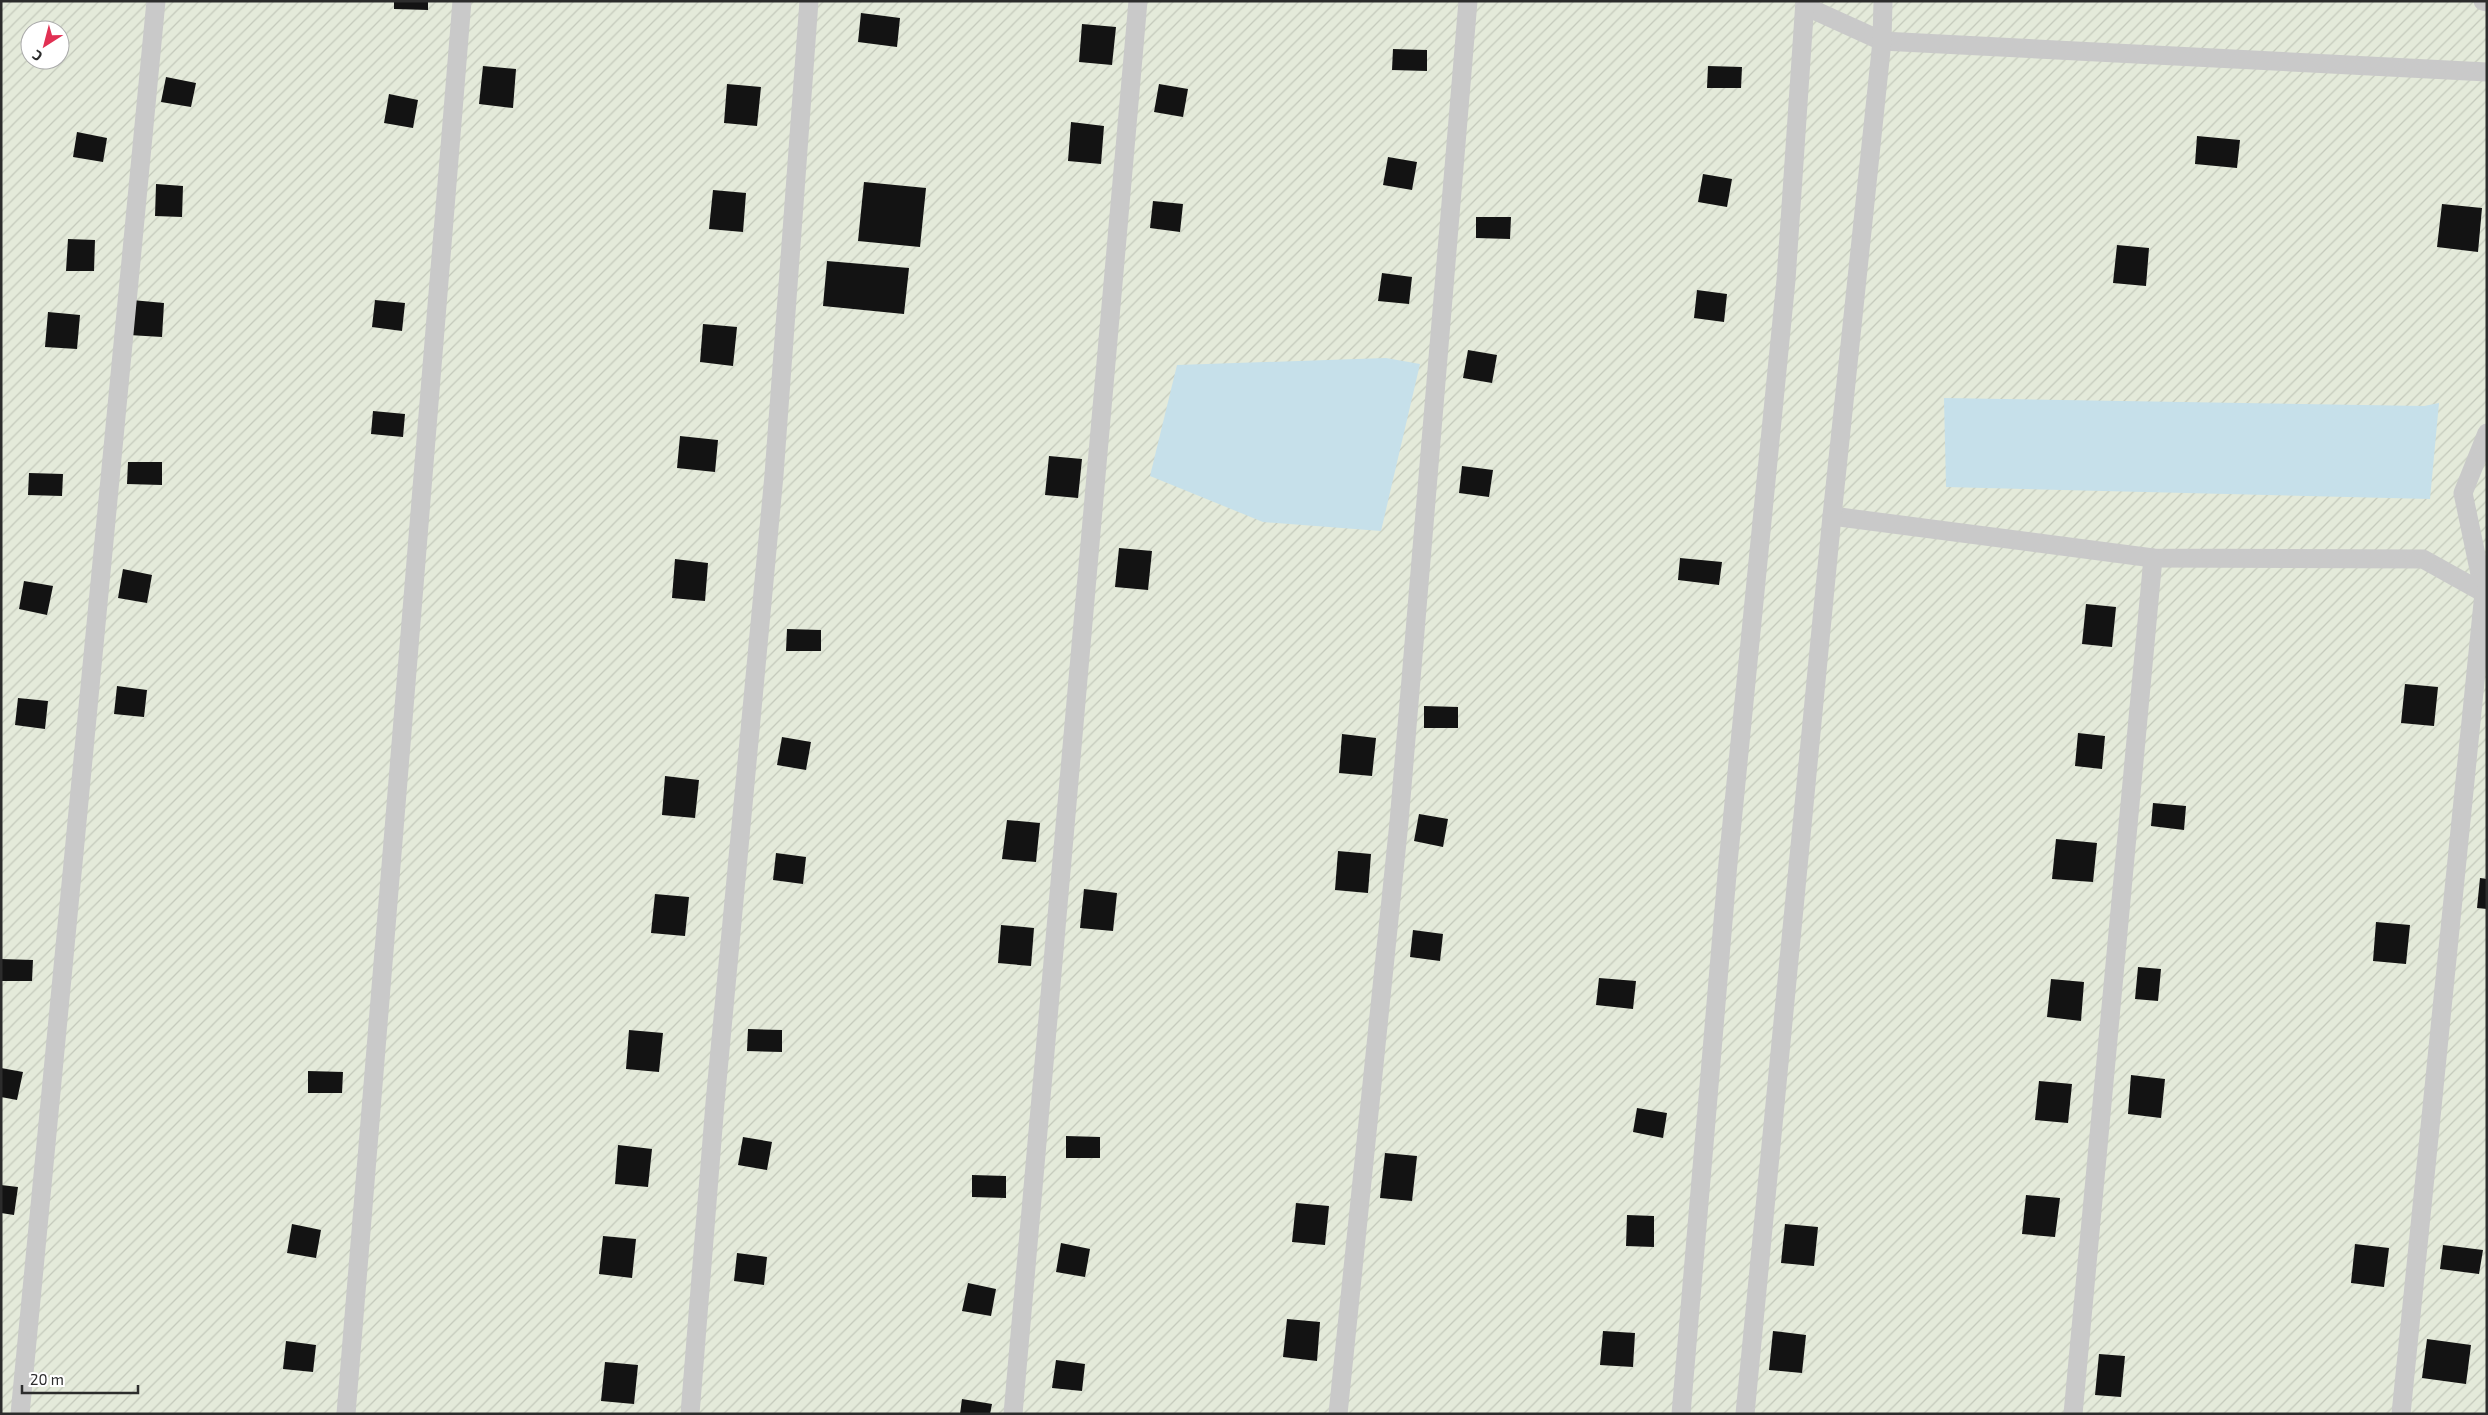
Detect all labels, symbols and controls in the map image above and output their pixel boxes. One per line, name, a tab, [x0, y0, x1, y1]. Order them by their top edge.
north arrow	[20, 20, 70, 70]
text: С	[29, 47, 45, 65]
scale bar	[22, 1362, 139, 1394]
text: 20 m	[30, 1370, 64, 1388]

